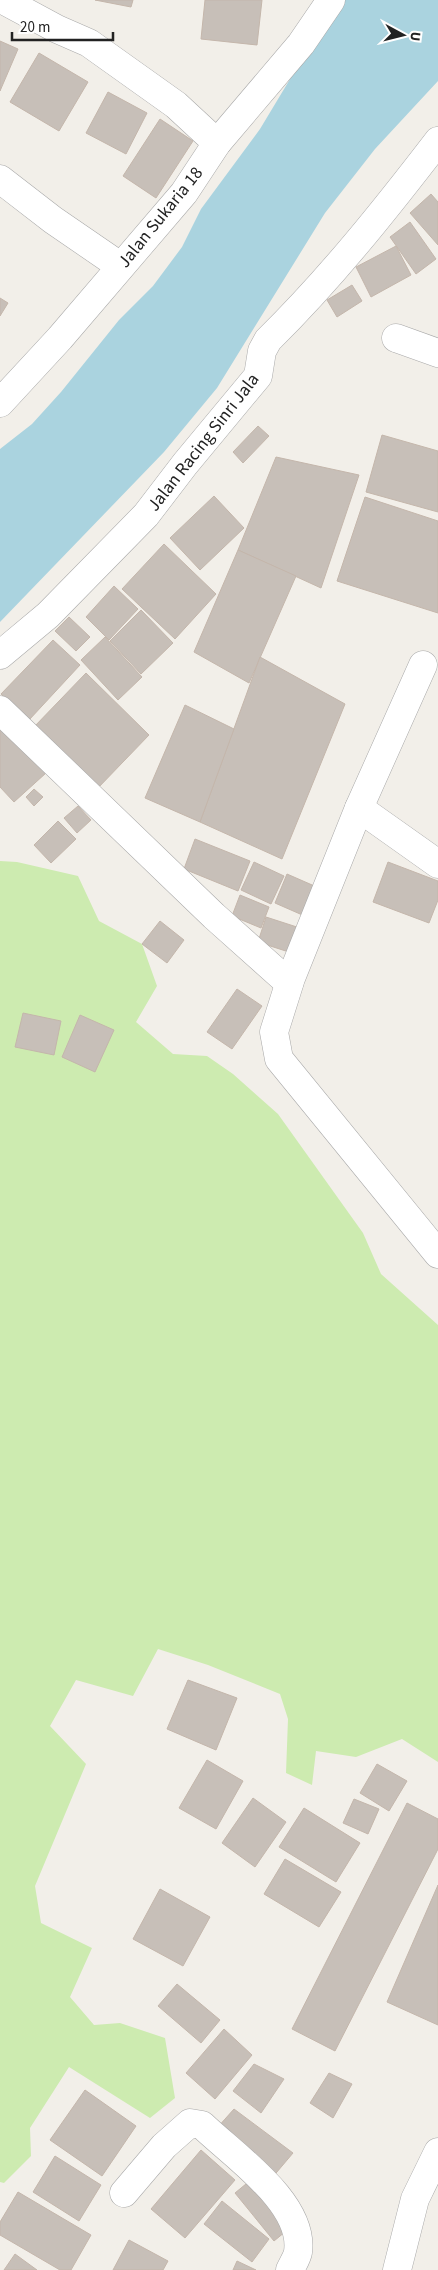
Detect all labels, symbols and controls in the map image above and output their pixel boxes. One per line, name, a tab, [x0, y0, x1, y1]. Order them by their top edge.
scale bar	[12, 10, 114, 42]
north arrow	[378, 10, 428, 60]
text: 20 m	[20, 17, 50, 38]
text: U	[404, 31, 425, 42]
street label: Jalan Sukaria 18	[112, 162, 209, 273]
street label: Jalan Racing Sinri Jala	[142, 368, 265, 516]

